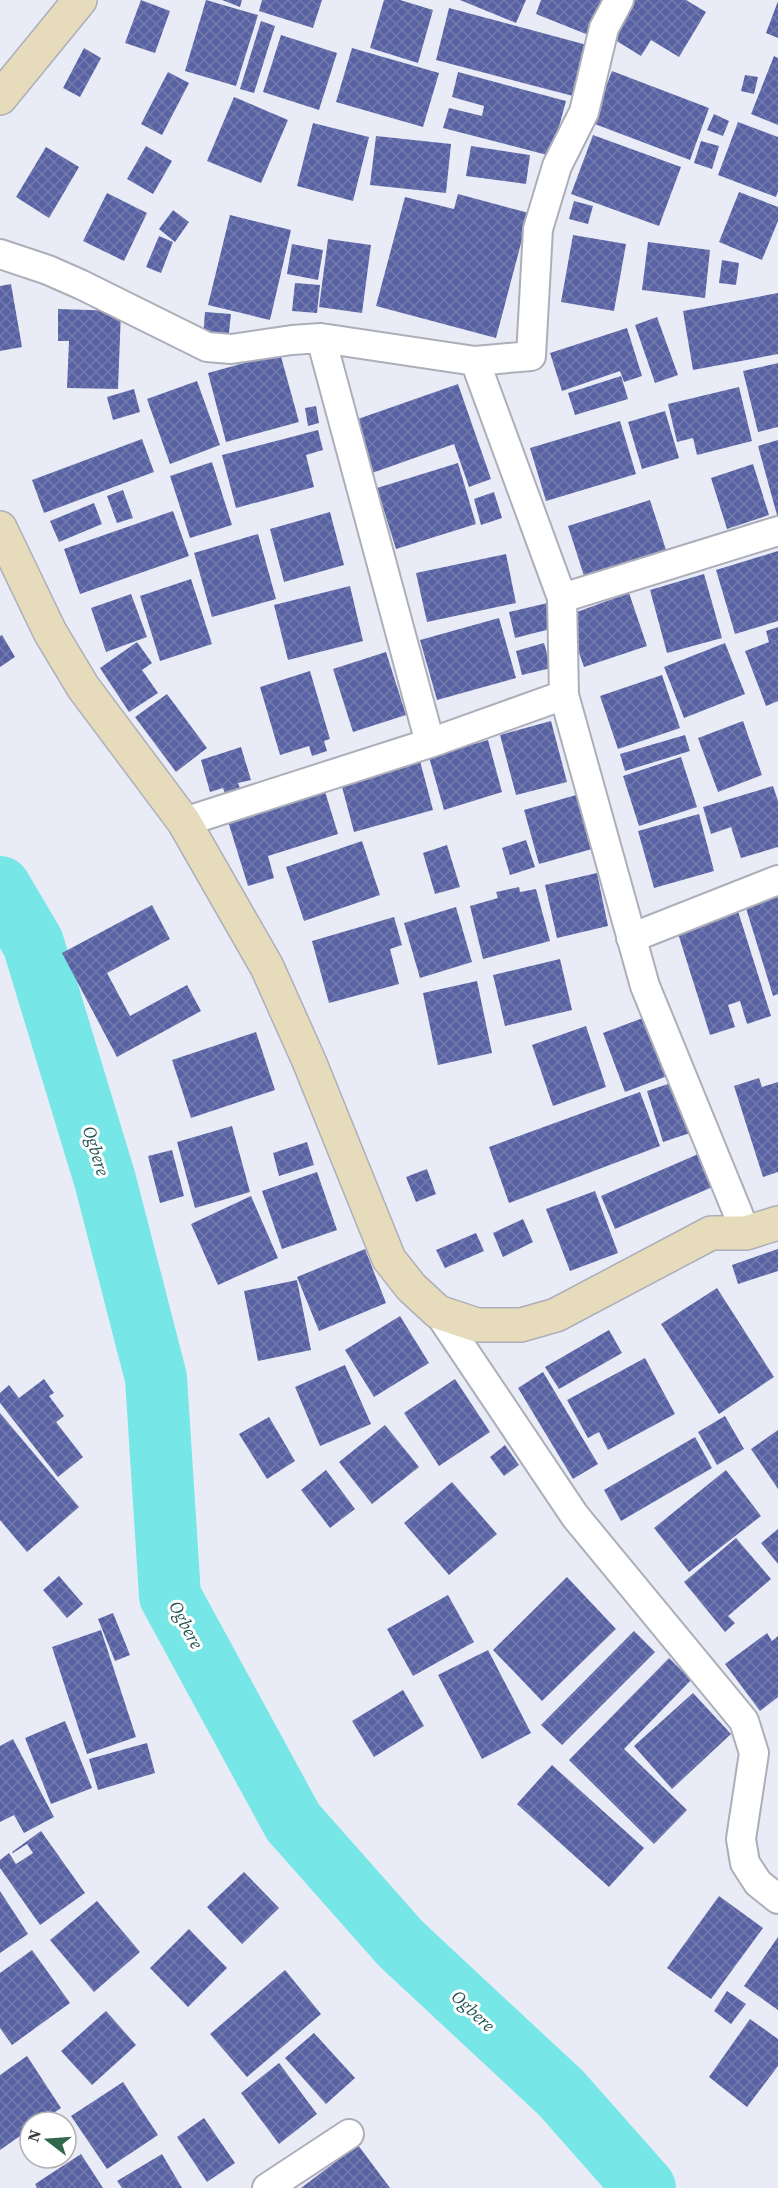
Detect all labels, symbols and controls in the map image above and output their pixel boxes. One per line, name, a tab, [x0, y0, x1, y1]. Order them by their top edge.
water label: Ogbere	[77, 1123, 116, 1180]
water label: Ogbere	[163, 1596, 210, 1654]
water label: Ogbere	[446, 1984, 501, 2038]
north arrow	[18, 2110, 78, 2170]
text: N	[21, 2126, 46, 2144]

